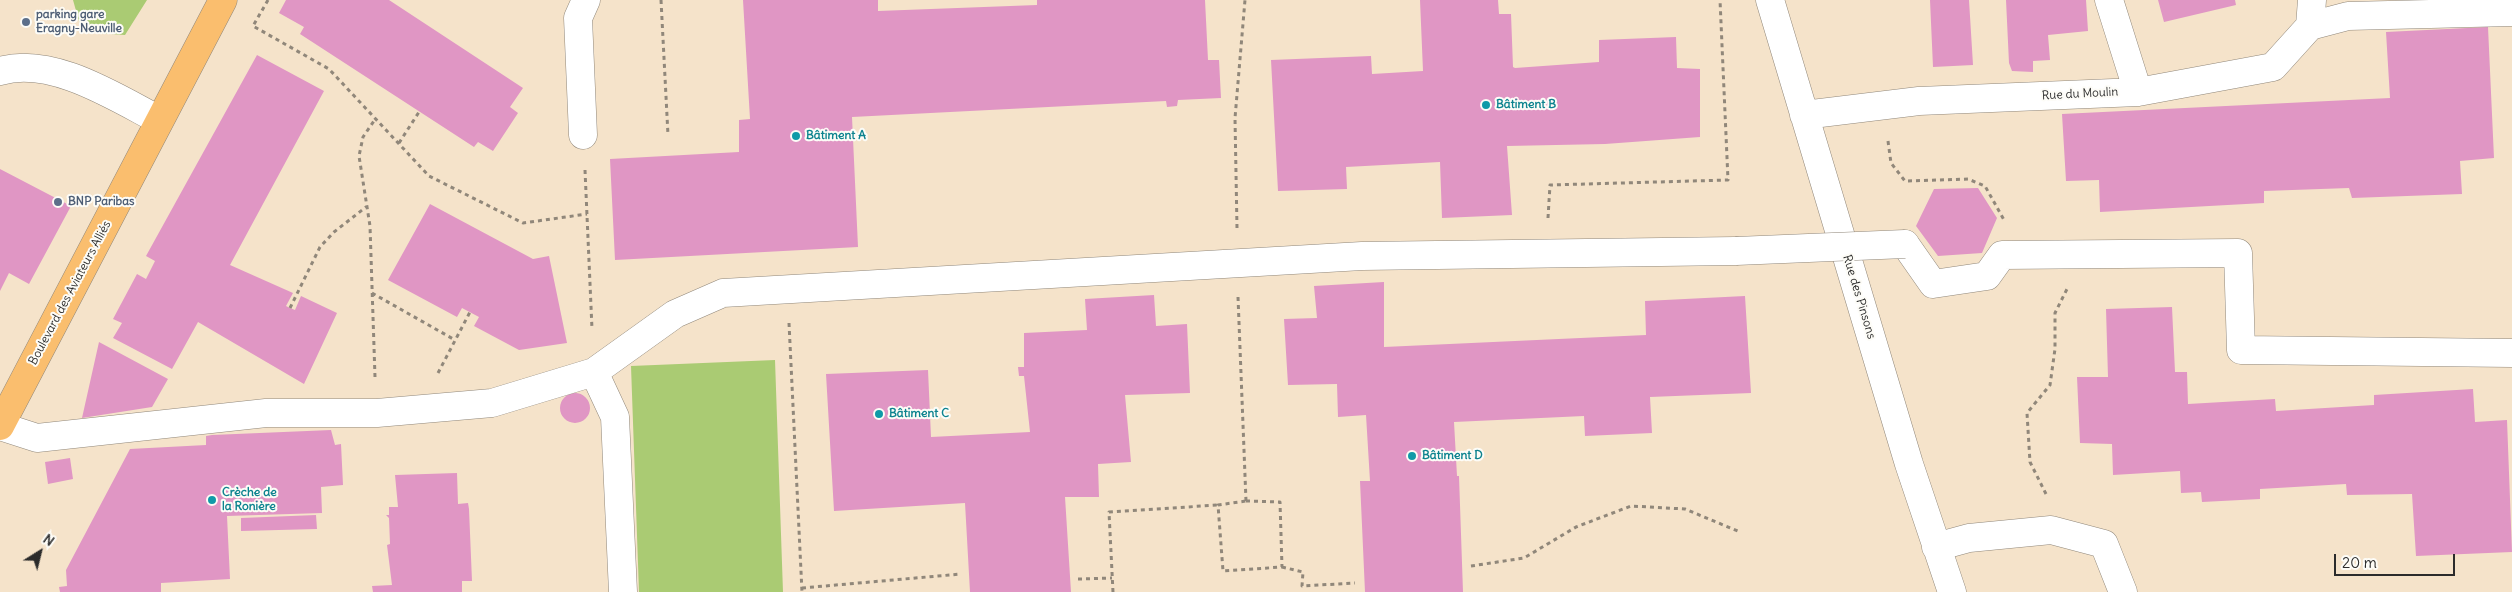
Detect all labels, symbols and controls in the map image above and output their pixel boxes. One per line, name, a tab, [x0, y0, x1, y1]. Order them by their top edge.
place label: parking gare Eragny-Neuville	[36, 8, 122, 36]
marker: parking gare Eragny-Neuville	[20, 16, 32, 28]
street label: Rue du Moulin	[2041, 85, 2119, 103]
place label: Bâtiment B	[1496, 98, 1556, 112]
marker: Bâtiment B	[1480, 99, 1492, 111]
place label: Bâtiment A	[806, 129, 866, 143]
marker: Bâtiment A	[790, 130, 802, 142]
place label: BNP Paribas	[68, 195, 135, 209]
marker: BNP Paribas	[52, 196, 64, 208]
street label: Boulevard des Aviateurs Alliés	[26, 218, 114, 368]
street label: Rue des Pinsons	[1839, 253, 1879, 341]
place label: Bâtiment C	[889, 407, 949, 421]
marker: Bâtiment C	[873, 408, 885, 420]
place label: Bâtiment D	[1422, 449, 1483, 463]
marker: Bâtiment D	[1406, 450, 1418, 462]
place label: Crèche de la Ronière	[222, 486, 277, 514]
marker: Crèche de la Ronière	[206, 494, 218, 506]
north arrow	[15, 527, 65, 577]
text: N	[40, 530, 58, 550]
scale bar	[2337, 544, 2458, 576]
text: 20 m	[2342, 553, 2377, 572]

